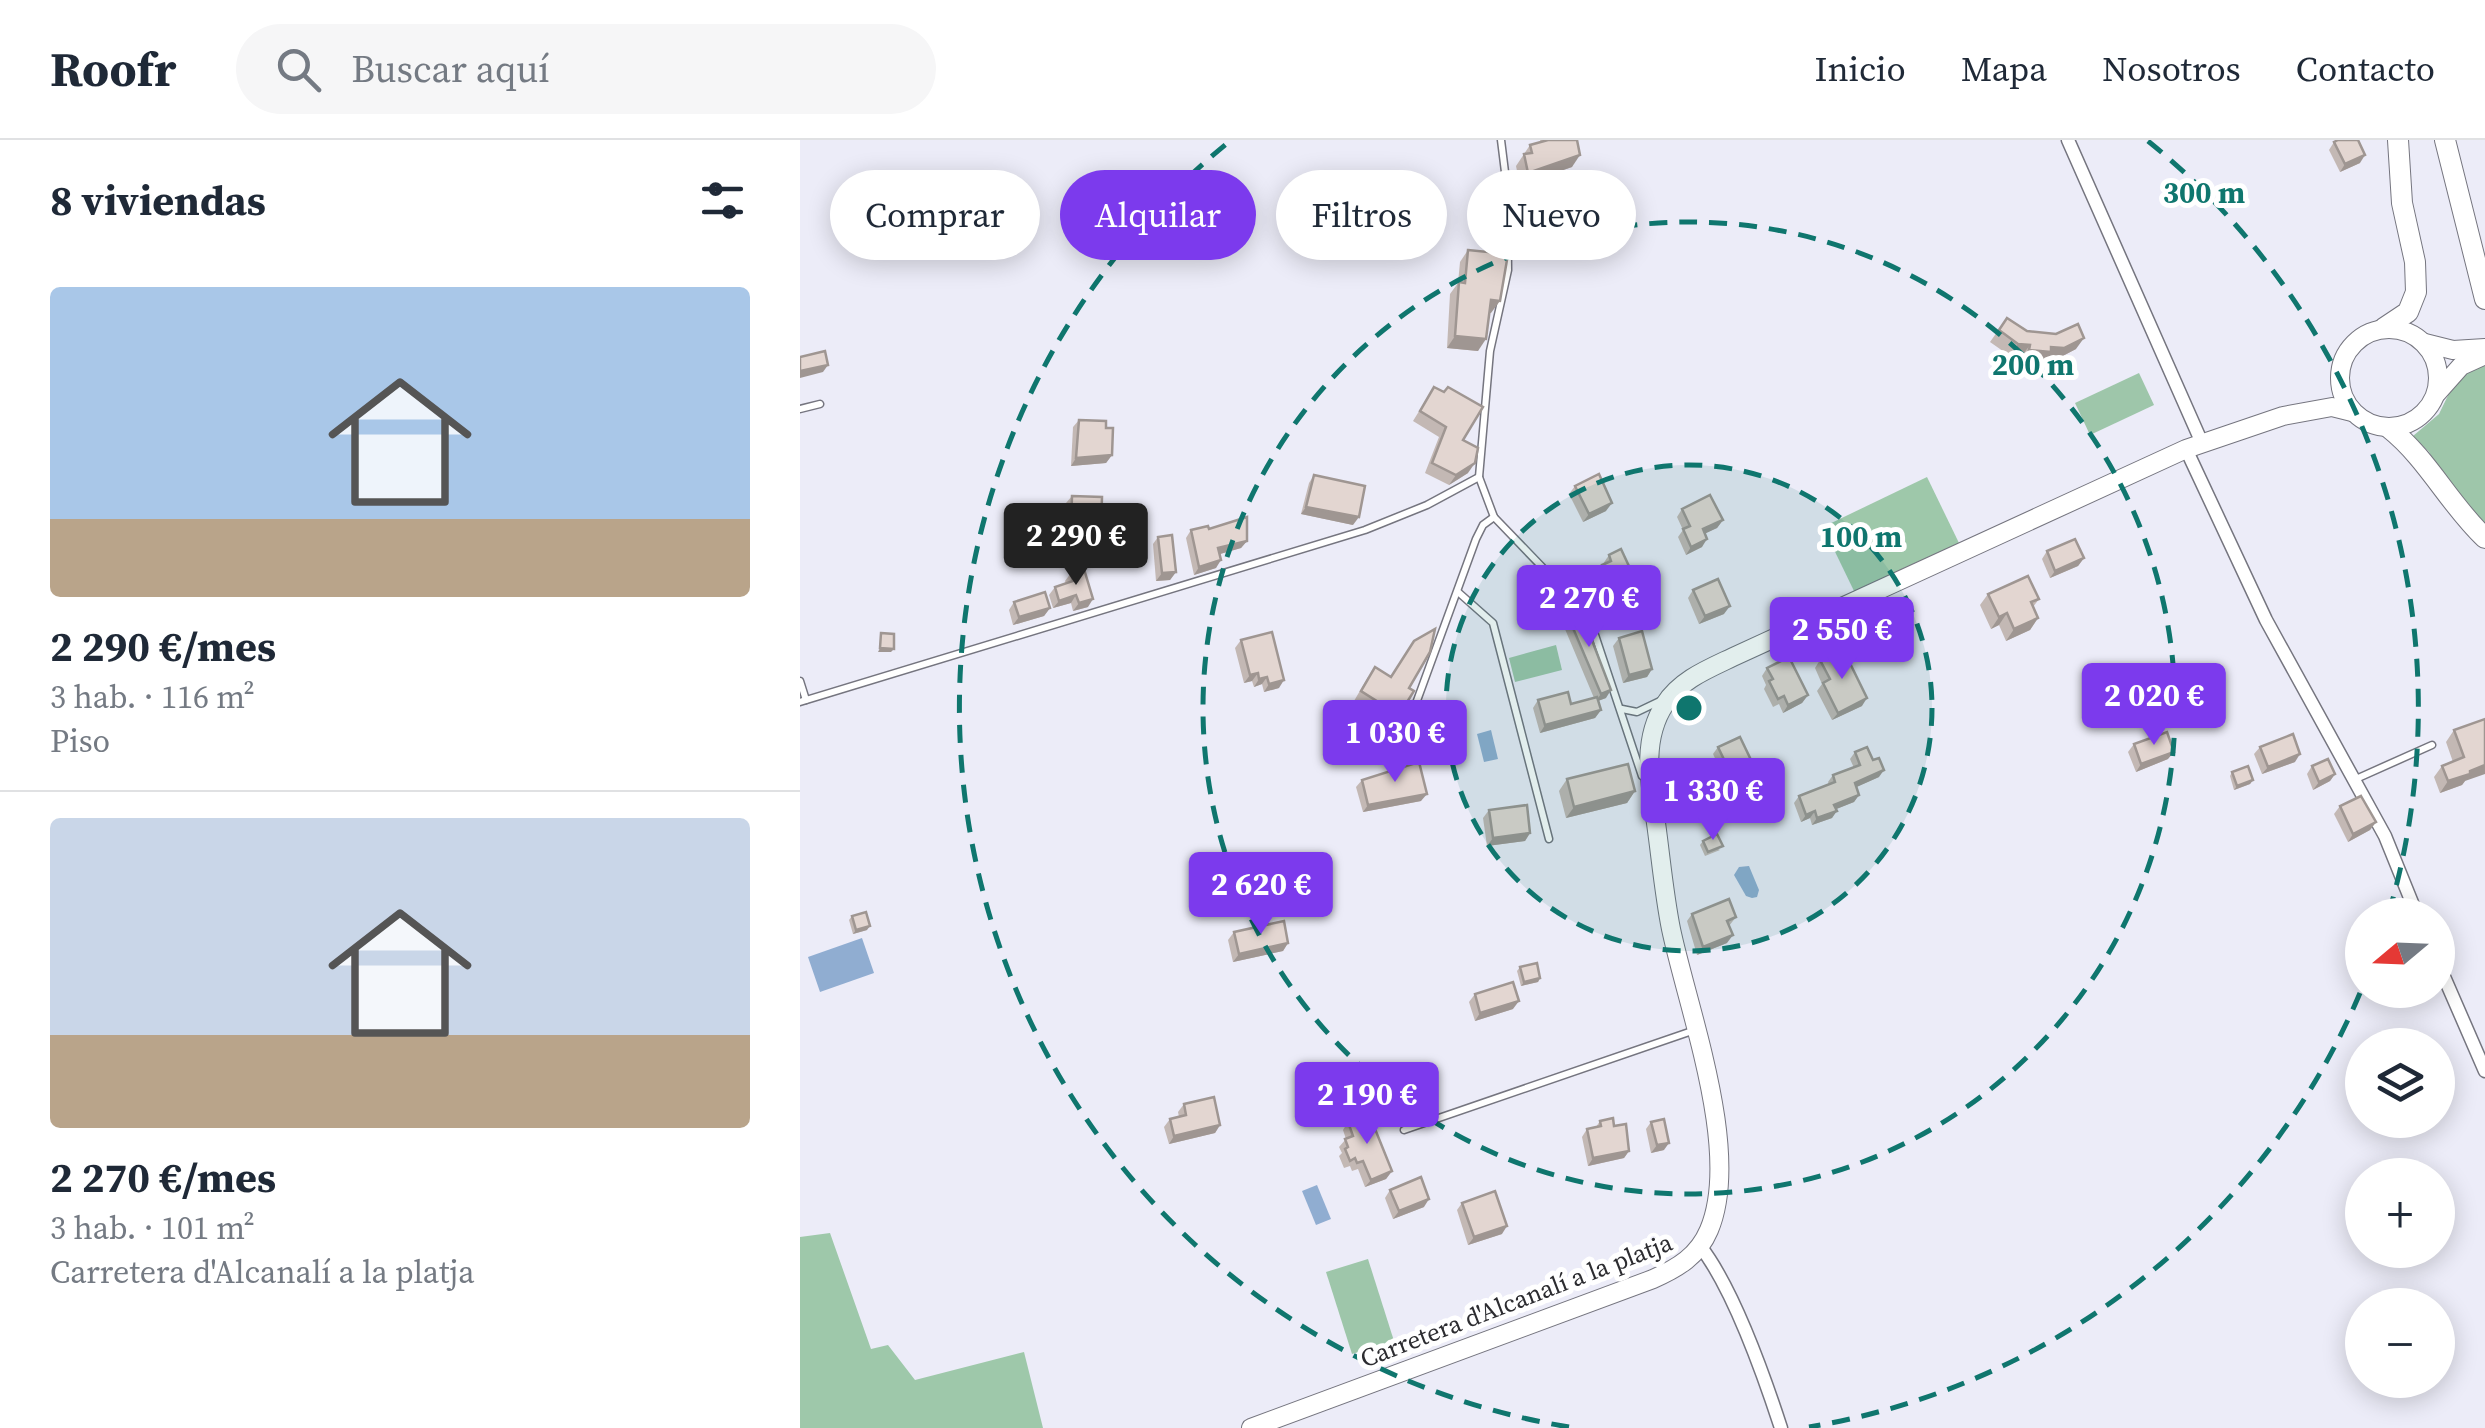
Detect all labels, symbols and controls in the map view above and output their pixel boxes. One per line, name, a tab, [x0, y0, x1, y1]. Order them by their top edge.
search box	[236, 24, 936, 114]
text: Roofr	[50, 36, 176, 102]
icon: search	[271, 42, 326, 97]
text: Buscar aquí	[351, 43, 550, 95]
text: Inicio	[1814, 45, 1906, 93]
text: Mapa	[1961, 45, 2047, 93]
text: Nosotros	[2102, 45, 2241, 93]
text: Contacto	[2296, 45, 2435, 93]
chip: Comprar	[830, 170, 1040, 260]
chip: Alquilar	[1060, 170, 1256, 260]
chip: Filtros	[1276, 170, 1447, 260]
chip: Nuevo	[1467, 170, 1636, 260]
text: 8 viviendas	[50, 171, 266, 229]
text: 300 m	[2163, 172, 2245, 213]
icon: filters	[695, 173, 750, 228]
text: 200 m	[1992, 344, 2074, 385]
icon: home	[310, 352, 490, 532]
pin: 2 290 €	[984, 503, 1168, 588]
text: 2 290 €	[1026, 513, 1126, 557]
text: 100 m	[1820, 516, 1902, 557]
pin: 2 270 €	[1497, 565, 1681, 650]
text: 2 270 €	[1539, 575, 1639, 619]
pin: 2 550 €	[1750, 597, 1934, 682]
text: 2 550 €	[1792, 607, 1892, 651]
text: 2 290 €/mes	[50, 617, 276, 675]
pin: 2 020 €	[2062, 663, 2246, 748]
text: 2 020 €	[2104, 673, 2204, 717]
text: 3 hab. · 116 m²	[50, 675, 255, 719]
centre of rings	[1671, 690, 1707, 726]
pin: 1 030 €	[1303, 700, 1487, 785]
text: 1 030 €	[1345, 710, 1445, 754]
text: Piso	[50, 719, 110, 763]
pin: 1 330 €	[1621, 758, 1805, 843]
text: 1 330 €	[1663, 768, 1763, 812]
pin: 2 620 €	[1169, 852, 1353, 937]
text: 2 620 €	[1211, 862, 1311, 906]
icon: home	[310, 883, 490, 1063]
north arrow	[2345, 898, 2455, 1008]
map controls	[2345, 898, 2455, 1398]
button: layers	[2345, 1028, 2455, 1138]
pin: 2 190 €	[1275, 1062, 1459, 1147]
text: 2 190 €	[1317, 1072, 1417, 1116]
text: 2 270 €/mes	[50, 1148, 276, 1206]
button: +	[2345, 1158, 2455, 1268]
text: 3 hab. · 101 m²	[50, 1206, 255, 1250]
street label: Carretera d'Alcanalí a la platja	[1355, 1225, 1677, 1375]
text: Carretera d'Alcanalí a la platja	[50, 1250, 475, 1294]
button: −	[2345, 1288, 2455, 1398]

